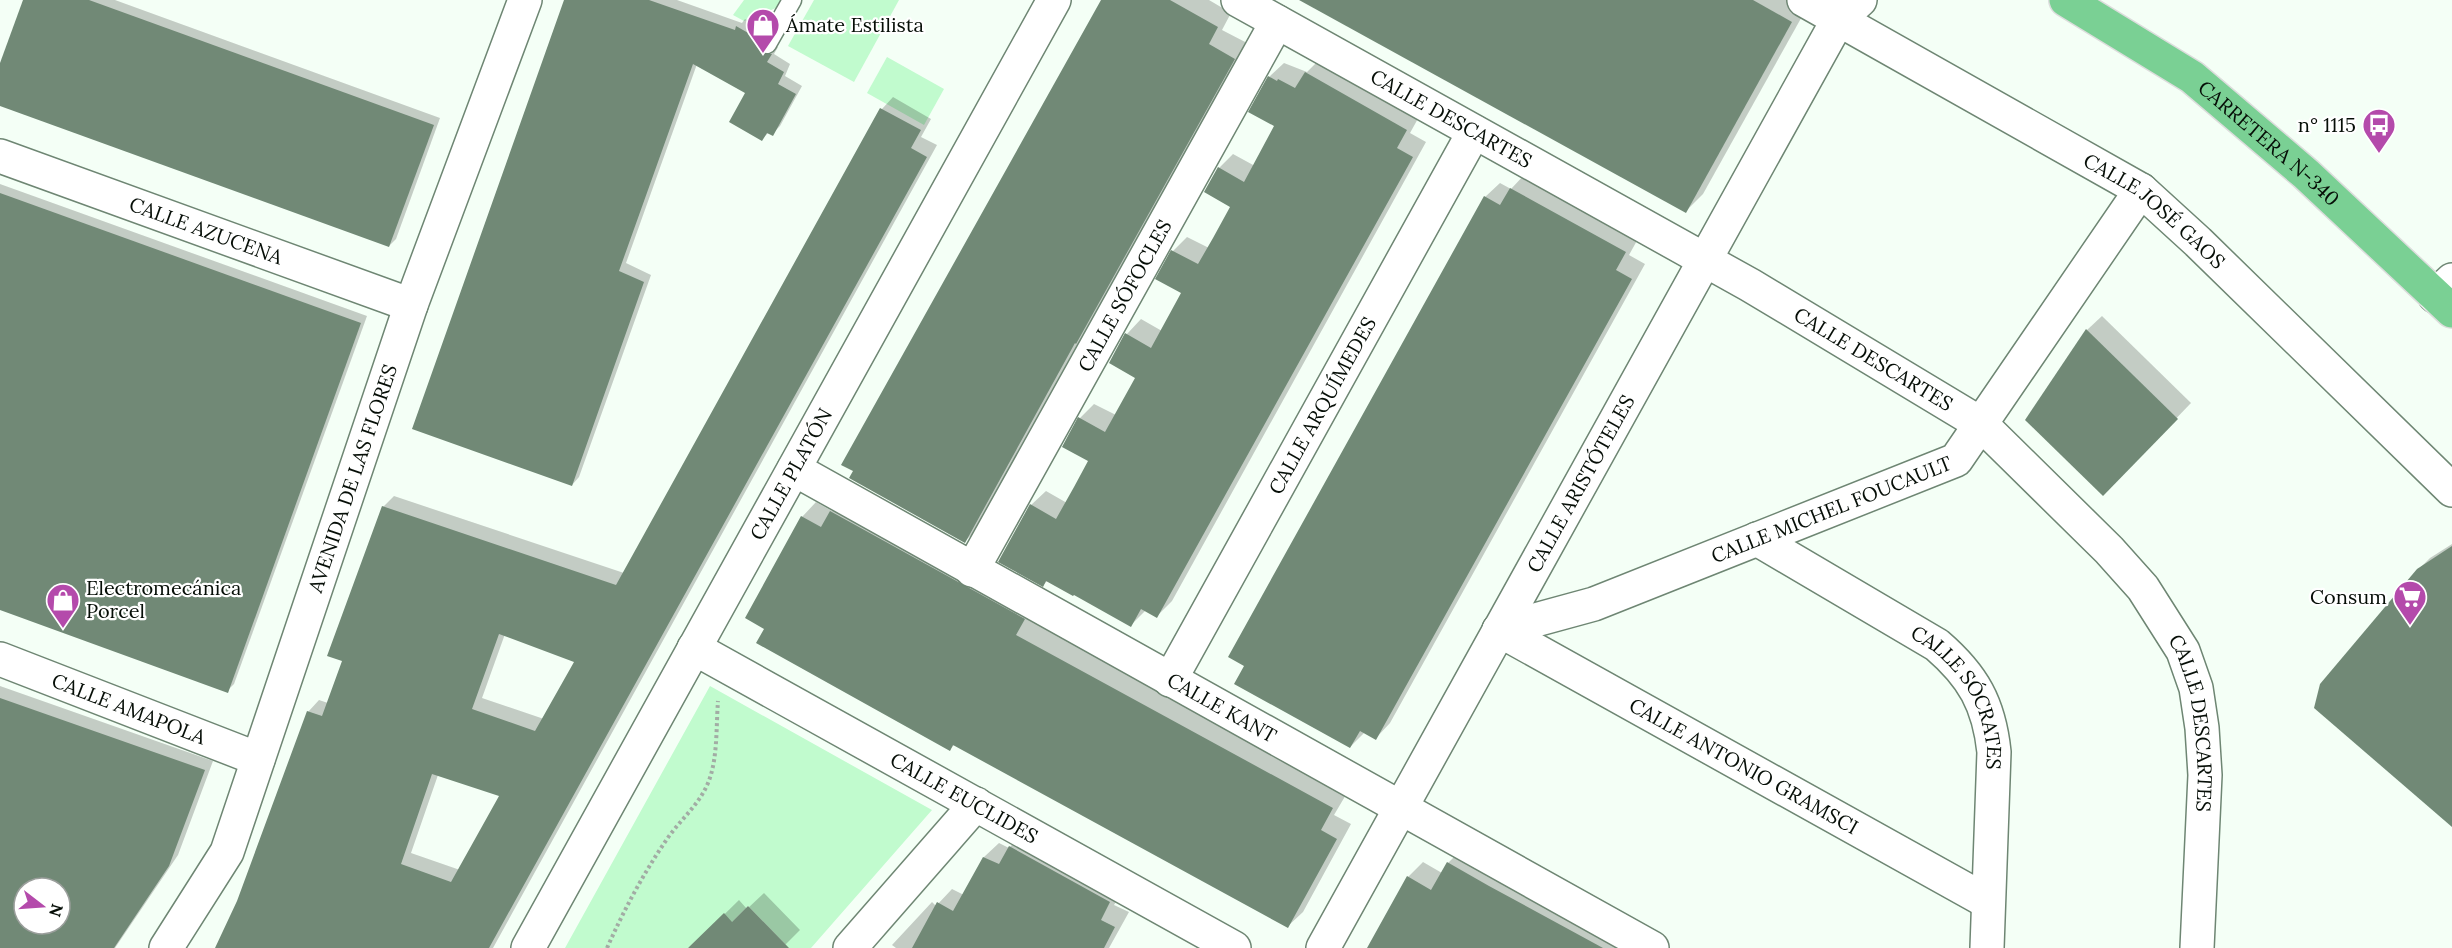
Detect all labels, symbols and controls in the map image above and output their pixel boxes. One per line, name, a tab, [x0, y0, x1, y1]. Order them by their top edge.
shop icon: Ámate Estilista	[745, 7, 781, 54]
place label: Ámate Estilista	[785, 12, 924, 37]
street label: CALLE DESCARTES	[1366, 63, 1537, 173]
street label: CARRETERA N-340	[2193, 75, 2345, 211]
bus stop icon: n° 1115	[2361, 107, 2397, 154]
place label: n° 1115	[2298, 112, 2356, 137]
street label: CALLE JOSÉ GAOS	[2079, 147, 2231, 274]
street label: CALLE AZUCENA	[126, 191, 287, 270]
street label: CALLE SÓFOCLES	[1072, 215, 1177, 376]
street label: CALLE DESCARTES	[1790, 301, 1958, 416]
street label: CALLE ARQUÍMEDES	[1263, 312, 1381, 498]
street label: AVENIDA DE LAS FLORES	[302, 361, 402, 596]
street label: CALLE ARISTÓTELES	[1521, 390, 1640, 577]
street label: CALLE PLATÓN	[744, 404, 837, 544]
street label: CALLE MICHEL FOUCAULT	[1707, 450, 1955, 568]
place label: Electromecánica Porcel	[86, 575, 241, 623]
supermarket icon: Consum	[2392, 579, 2428, 626]
shop icon: Electromecánica Porcel	[45, 582, 81, 629]
place label: Consum	[2310, 584, 2387, 609]
street label: CALLE SÓCRATES	[1907, 619, 2007, 770]
street label: CALLE DESCARTES	[2164, 629, 2218, 813]
street label: CALLE AMAPOLA	[48, 667, 210, 750]
street label: CALLE KANT	[1163, 667, 1281, 748]
street label: CALLE ANTONIO GRAMSCI	[1625, 692, 1863, 839]
street label: CALLE EUCLIDES	[886, 747, 1043, 849]
north arrow	[12, 876, 72, 936]
text: N	[45, 902, 68, 919]

